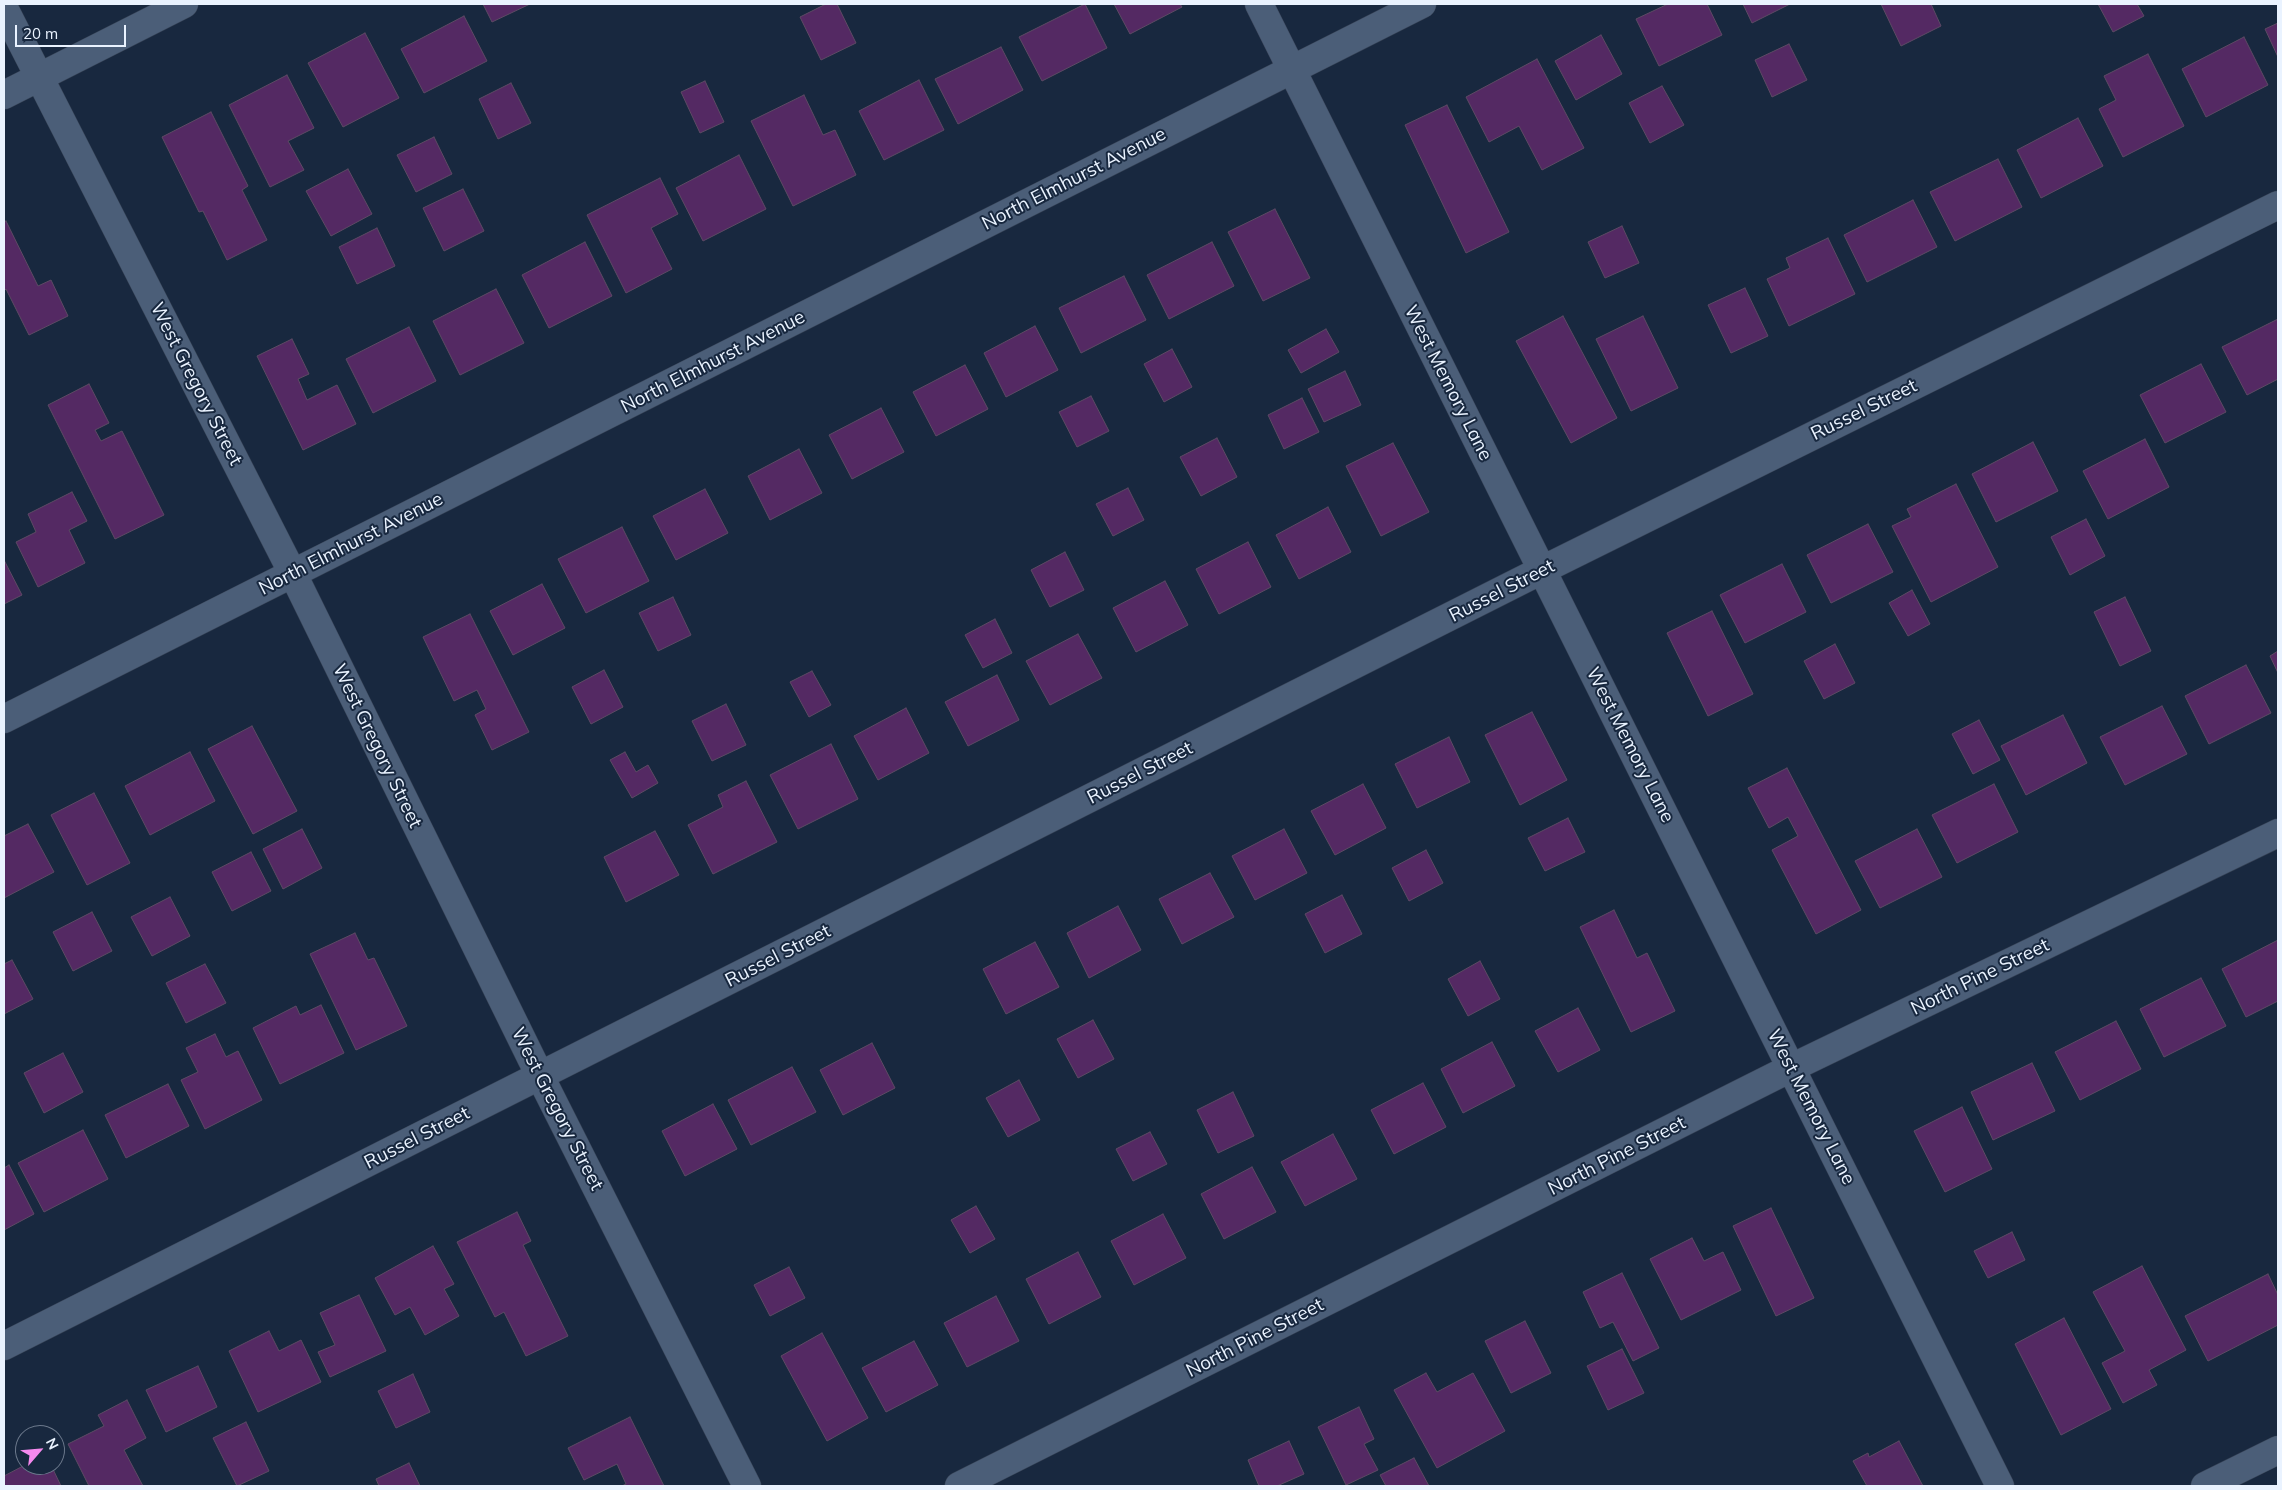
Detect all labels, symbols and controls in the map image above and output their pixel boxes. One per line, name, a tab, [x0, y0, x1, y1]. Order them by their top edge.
scale bar	[18, 15, 129, 47]
text: 20 m	[23, 24, 58, 43]
street label: North Elmhurst Avenue	[978, 123, 1170, 235]
street label: West Gregory Street	[145, 299, 247, 469]
street label: West Memory Lane	[1399, 302, 1497, 464]
street label: North Elmhurst Avenue	[617, 306, 809, 418]
street label: Russel Street	[1807, 374, 1921, 446]
street label: North Elmhurst Avenue	[255, 488, 447, 600]
street label: Russel Street	[1445, 555, 1559, 627]
street label: West Gregory Street	[327, 660, 427, 832]
street label: West Memory Lane	[1581, 664, 1679, 826]
street label: Russel Street	[1083, 737, 1197, 809]
street label: Russel Street	[721, 920, 835, 992]
street label: North Pine Street	[1907, 934, 2053, 1020]
street label: West Gregory Street	[506, 1024, 608, 1194]
street label: West Memory Lane	[1762, 1026, 1860, 1188]
street label: Russel Street	[360, 1102, 474, 1174]
street label: North Pine Street	[1545, 1112, 1689, 1200]
street label: North Pine Street	[1183, 1294, 1327, 1382]
north arrow	[15, 1425, 65, 1475]
text: N	[42, 1435, 63, 1452]

